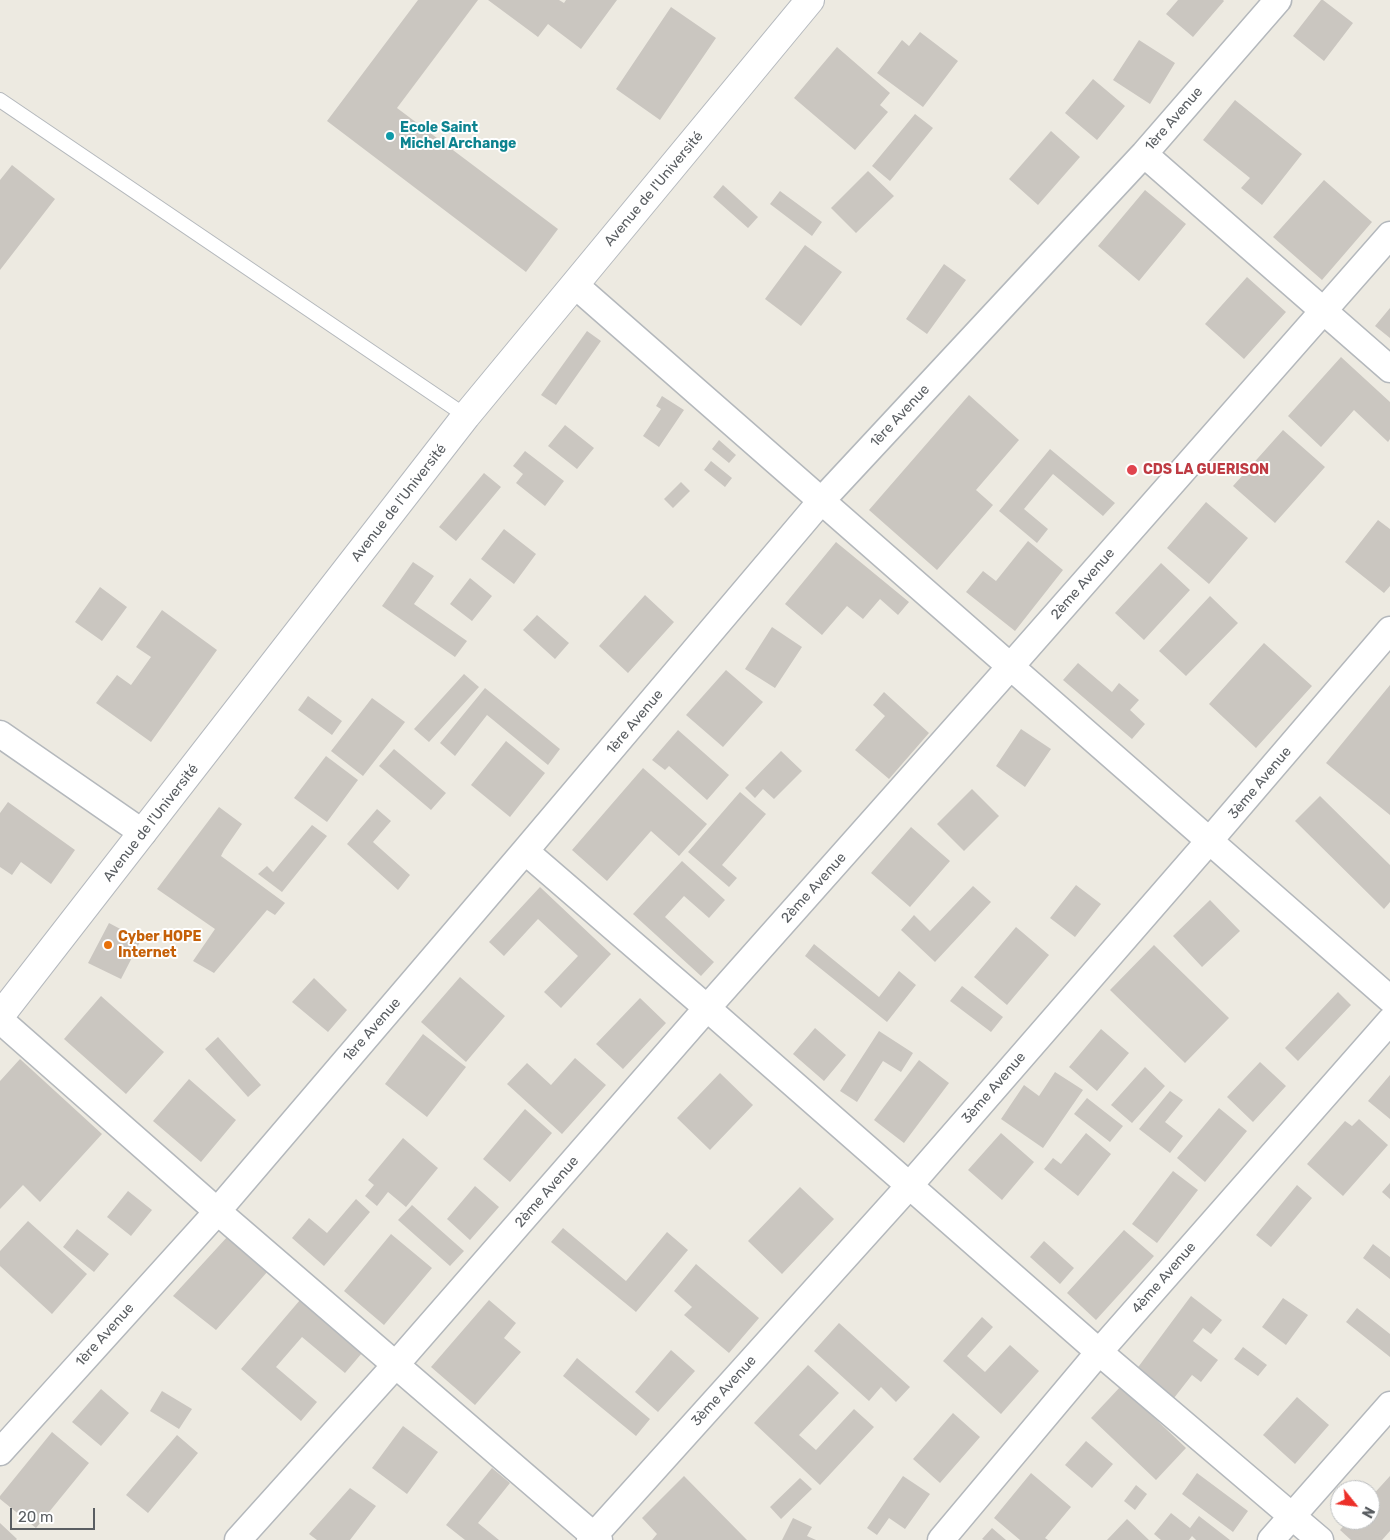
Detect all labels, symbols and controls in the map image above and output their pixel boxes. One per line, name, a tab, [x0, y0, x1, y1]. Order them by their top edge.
street label: 1ère Avenue	[1142, 84, 1206, 154]
place label: Ecole Saint Michel Archange	[400, 120, 516, 152]
street label: Avenue de l'Université	[601, 128, 707, 250]
marker: Ecole Saint Michel Archange	[384, 130, 396, 142]
street label: 1ère Avenue	[867, 381, 933, 451]
street label: Avenue de l'Université	[348, 441, 450, 565]
place label: CDS LA GUERISON	[1143, 462, 1269, 478]
marker: CDS LA GUERISON	[1125, 463, 1139, 477]
street label: 2ème Avenue	[1048, 545, 1118, 623]
street label: 1ère Avenue	[603, 686, 667, 758]
street label: 3ème Avenue	[1225, 744, 1295, 822]
street label: Avenue de l'Université	[100, 761, 202, 885]
street label: 2ème Avenue	[778, 849, 850, 927]
place label: Cyber HOPE Internet	[118, 929, 201, 962]
marker: Cyber HOPE Internet	[102, 939, 114, 951]
street label: 1ère Avenue	[340, 995, 404, 1065]
street label: 3ème Avenue	[958, 1049, 1030, 1127]
street label: 2ème Avenue	[512, 1153, 582, 1231]
street label: 4ème Avenue	[1128, 1239, 1200, 1317]
street label: 1ère Avenue	[72, 1300, 138, 1370]
street label: 3ème Avenue	[688, 1352, 760, 1430]
north arrow	[1330, 1480, 1380, 1530]
scale bar	[12, 1498, 98, 1530]
text: N	[1358, 1503, 1378, 1521]
text: 20 m	[18, 1508, 53, 1526]

